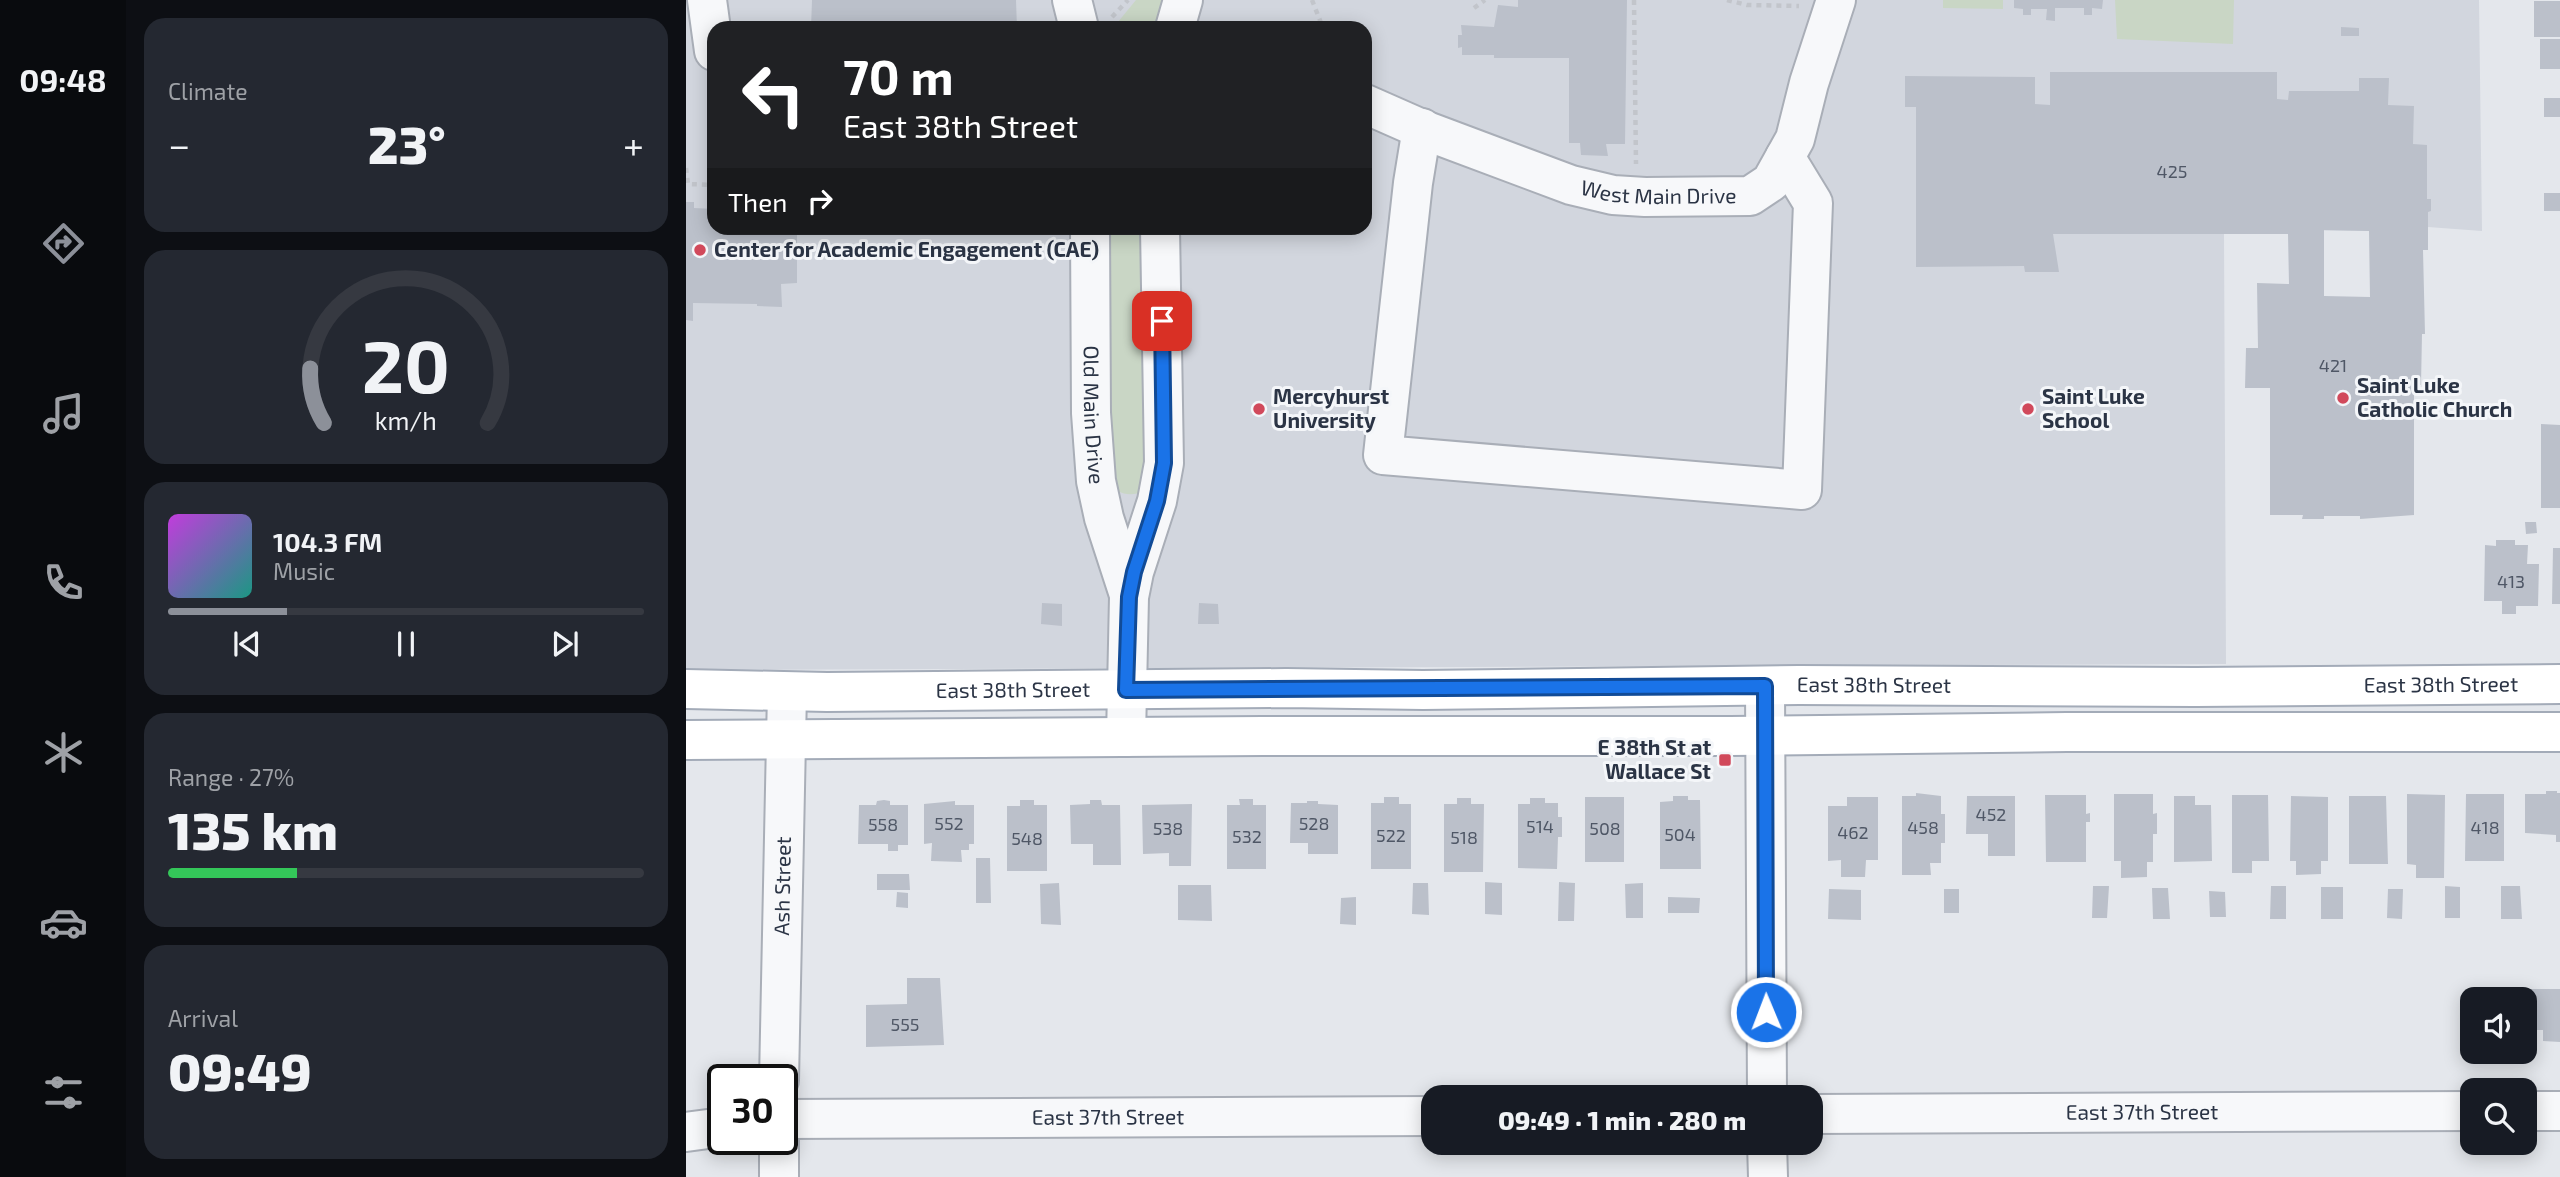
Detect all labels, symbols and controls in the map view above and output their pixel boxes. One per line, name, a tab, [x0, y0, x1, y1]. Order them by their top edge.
text: 70 m	[843, 46, 954, 105]
icon: left	[728, 49, 819, 140]
text: 09:48	[19, 60, 107, 98]
text: Climate	[168, 77, 248, 105]
text: East 38th Street	[843, 106, 1078, 144]
text: 23°	[368, 112, 446, 174]
text: −	[168, 121, 190, 167]
text: +	[623, 121, 644, 167]
house number: 425	[2157, 160, 2187, 182]
street label: West Main Drive	[1579, 174, 1737, 208]
icon: right	[801, 182, 839, 220]
text: Then	[728, 186, 787, 217]
icon: directions	[39, 219, 88, 268]
place label: Center for Academic Engagement (CAE)	[714, 236, 1099, 261]
marker: Center for Academic Engagement (CAE)	[692, 242, 708, 258]
pin	[1132, 291, 1192, 351]
icon: arrive	[1143, 302, 1181, 340]
text: 20	[362, 320, 450, 408]
street label: Old Main Drive	[1080, 345, 1110, 485]
house number: 421	[2319, 354, 2347, 376]
place label: Saint Luke Catholic Church	[2357, 372, 2512, 421]
place label: Mercyhurst University	[1273, 383, 1390, 433]
place label: Saint Luke School	[2042, 383, 2145, 432]
icon: music	[39, 389, 88, 438]
marker: Saint Luke Catholic Church	[2335, 390, 2351, 406]
marker: Mercyhurst University	[1251, 401, 1267, 417]
marker: Saint Luke School	[2020, 401, 2036, 417]
text: km/h	[375, 404, 437, 434]
text: 104.3 FM	[273, 526, 382, 557]
text: Music	[273, 557, 335, 585]
icon: phone	[39, 558, 88, 607]
house number: 413	[2497, 570, 2525, 592]
icon: previous	[228, 625, 266, 663]
icon: pause	[387, 625, 425, 663]
icon: next	[546, 625, 584, 663]
street label: East 38th Street	[2364, 670, 2518, 697]
street label: East 38th Street	[1797, 671, 1951, 697]
street label: East 38th Street	[936, 676, 1090, 702]
icon: climate	[39, 728, 88, 777]
place label: E 38th St at Wallace St	[1598, 734, 1711, 783]
marker: E 38th St at Wallace St	[1717, 752, 1733, 768]
text: Range · 27%	[168, 763, 294, 791]
text: 135 km	[168, 798, 338, 860]
house number: 452	[1976, 803, 2006, 825]
house number: 552	[934, 812, 964, 834]
house number: 528	[1299, 812, 1329, 834]
house number: 558	[868, 813, 898, 835]
house number: 514	[1526, 815, 1554, 837]
house number: 458	[1907, 816, 1939, 838]
house number: 418	[2470, 816, 2500, 838]
house number: 538	[1153, 817, 1183, 839]
house number: 508	[1589, 817, 1621, 839]
house number: 462	[1837, 821, 1869, 843]
house number: 504	[1664, 823, 1696, 845]
house number: 522	[1376, 824, 1406, 846]
house number: 532	[1232, 825, 1262, 847]
house number: 518	[1450, 826, 1478, 848]
house number: 548	[1011, 827, 1043, 849]
street label: Ash Street	[768, 836, 795, 936]
icon: car	[39, 898, 88, 947]
position arrow	[1729, 975, 1803, 1049]
map controls	[2460, 987, 2537, 1155]
button: sound	[2460, 987, 2537, 1064]
text: Arrival	[168, 1004, 238, 1032]
house number: 555	[891, 1013, 919, 1035]
text: 09:49	[168, 1039, 312, 1101]
speed limit sign: 30	[707, 1064, 798, 1155]
icon: filters	[39, 1068, 88, 1117]
button: search	[2460, 1078, 2537, 1155]
street label: East 37th Street	[2066, 1098, 2218, 1124]
street label: East 37th Street	[1032, 1103, 1184, 1129]
text: 09:49 · 1 min · 280 m	[1498, 1104, 1746, 1135]

